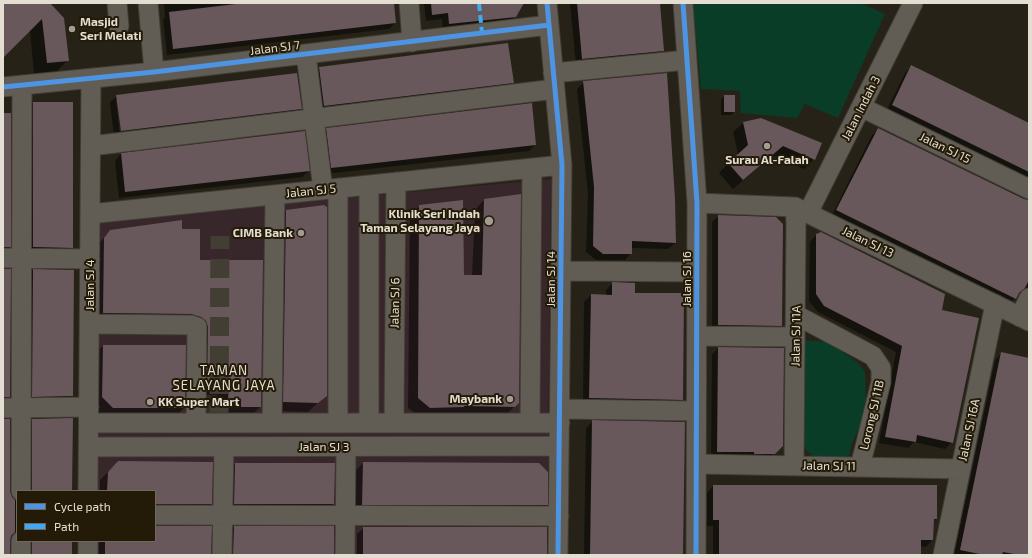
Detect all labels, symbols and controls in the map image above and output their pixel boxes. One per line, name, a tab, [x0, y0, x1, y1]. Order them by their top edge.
place label: Masjid Seri Melati	[80, 15, 142, 43]
marker: Masjid Seri Melati	[67, 24, 77, 34]
street label: Jalan SJ 7	[249, 38, 301, 58]
street label: Jalan Indah 3	[839, 73, 883, 143]
street label: Jalan SJ 15	[917, 129, 973, 167]
marker: Surau Al-Falah	[762, 141, 772, 151]
place label: Surau Al-Falah	[725, 153, 809, 167]
street label: Jalan SJ 5	[285, 181, 337, 201]
place label: Klinik Seri Indah Taman Selayang Jaya	[360, 207, 480, 235]
marker: Klinik Seri Indah Taman Selayang Jaya	[483, 215, 495, 227]
street label: Jalan SJ 13	[840, 223, 896, 261]
place label: CIMB Bank	[233, 226, 293, 240]
marker: CIMB Bank	[296, 228, 306, 238]
street label: Jalan SJ 14	[544, 251, 558, 307]
street label: Jalan SJ 16	[680, 251, 694, 307]
street label: Jalan SJ 4	[83, 259, 97, 311]
street label: Jalan SJ 6	[387, 277, 403, 329]
street label: Jalan SJ 11A	[788, 305, 804, 367]
district label: TAMAN SELAYANG JAYA	[172, 363, 276, 394]
street label: Lorong SJ 11B	[857, 379, 887, 451]
place label: Maybank	[450, 392, 502, 406]
marker: Maybank	[505, 394, 515, 404]
place label: KK Super Mart	[158, 395, 240, 409]
marker: KK Super Mart	[145, 397, 155, 407]
street label: Jalan SJ 16A	[955, 398, 983, 462]
street label: Jalan SJ 3	[299, 440, 349, 454]
street label: Jalan SJ 11	[802, 458, 856, 474]
legend	[16, 490, 156, 542]
text: Cycle path	[54, 499, 111, 513]
text: Path	[54, 519, 79, 533]

